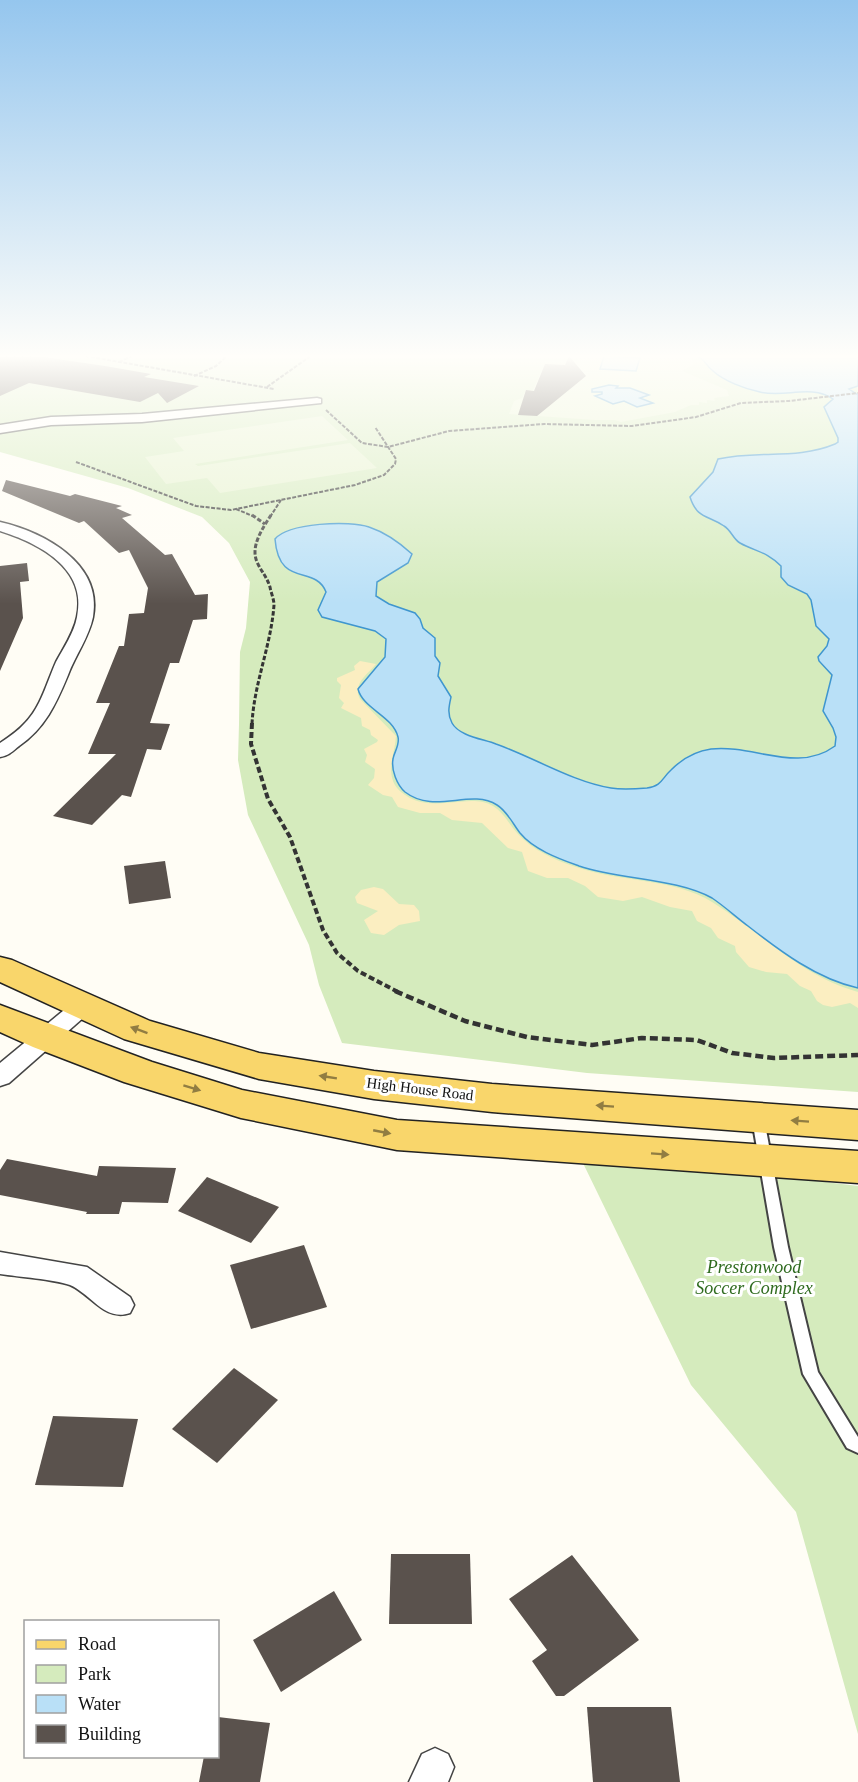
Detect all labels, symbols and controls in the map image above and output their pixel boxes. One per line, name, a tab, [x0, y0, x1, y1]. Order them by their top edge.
one-way arrow	[130, 1025, 148, 1035]
one-way arrow	[318, 1072, 337, 1081]
street label: High House Road	[366, 1075, 475, 1104]
one-way arrow	[183, 1084, 201, 1094]
one-way arrow	[596, 1102, 615, 1111]
one-way arrow	[790, 1116, 809, 1126]
one-way arrow	[373, 1128, 392, 1137]
one-way arrow	[651, 1149, 670, 1158]
park label: Prestonwood Soccer Complex	[695, 1257, 813, 1298]
legend	[24, 1620, 219, 1758]
text: Road	[78, 1634, 116, 1654]
text: Park	[78, 1664, 111, 1684]
text: Water	[78, 1694, 121, 1714]
text: Building	[78, 1724, 141, 1744]

